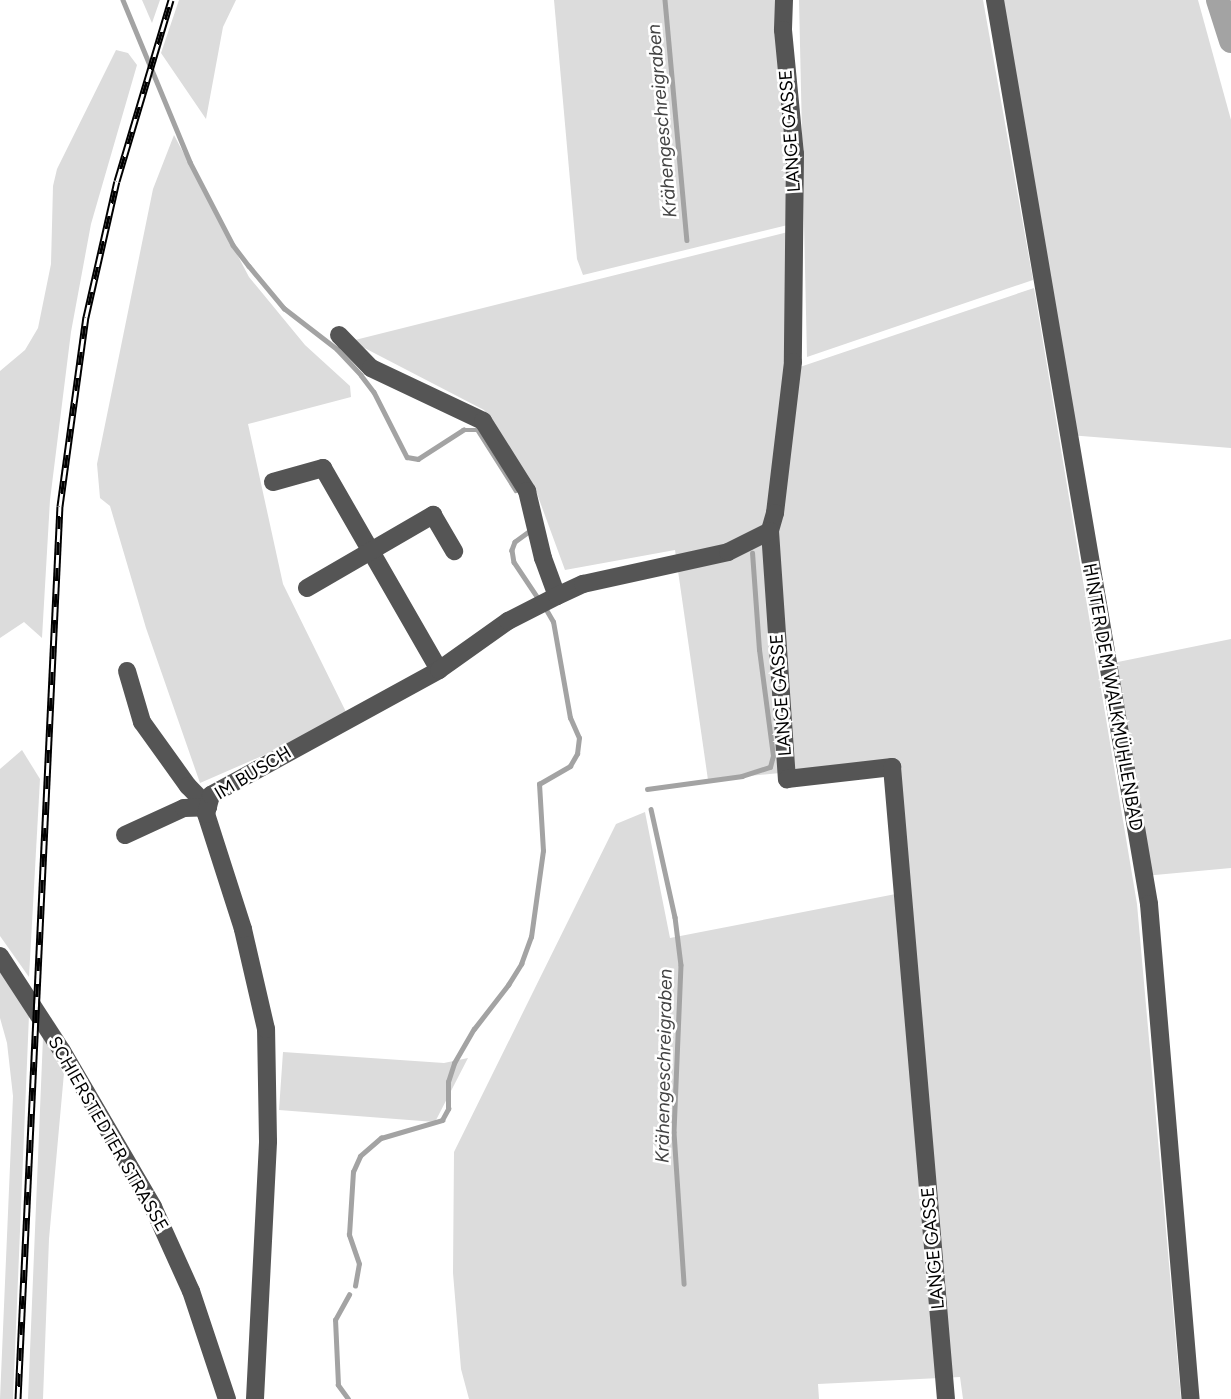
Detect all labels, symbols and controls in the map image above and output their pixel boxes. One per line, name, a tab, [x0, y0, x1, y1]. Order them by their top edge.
water label: Krähengeschreigraben	[642, 23, 682, 219]
street label: LANGE GASSE	[775, 69, 805, 193]
street label: HINTER DEM WALKMÜHLENBAD	[1079, 561, 1147, 833]
street label: LANGE GASSE	[766, 633, 796, 757]
street label: IM BUSCH	[211, 742, 295, 804]
water label: Krähengeschreigraben	[651, 969, 677, 1163]
street label: SCHIERSTEDTER STRASSE	[43, 1033, 173, 1235]
street label: LANGE GASSE	[917, 1186, 949, 1310]

